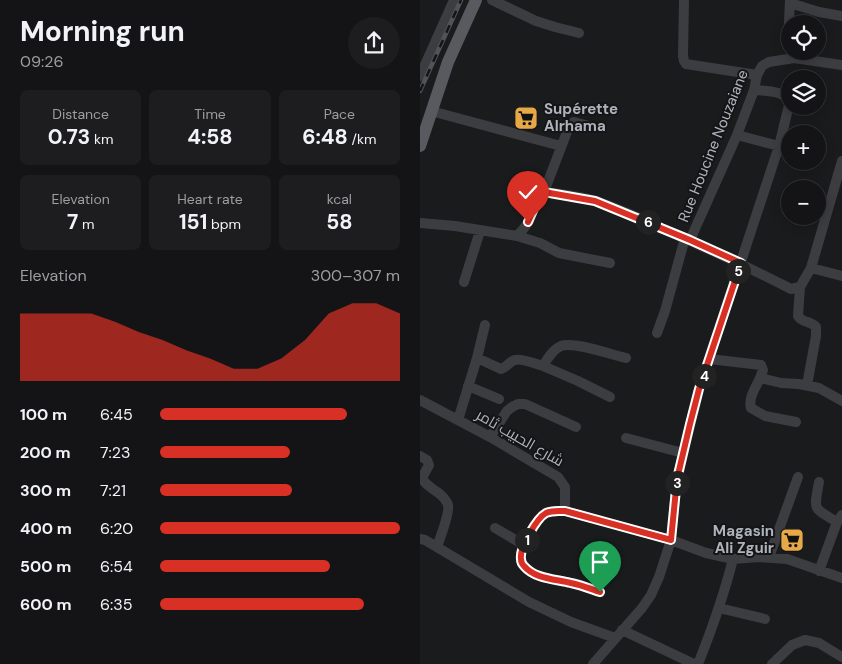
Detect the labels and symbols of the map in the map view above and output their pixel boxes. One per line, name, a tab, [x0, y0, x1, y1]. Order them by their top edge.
street label: Rue Houcine Nouzaiane	[673, 67, 753, 225]
place label: Supérette Alrhama	[544, 99, 618, 136]
supermarket icon: Supérette Alrhama	[513, 105, 539, 131]
pin	[507, 171, 549, 222]
pin: 6	[636, 210, 660, 234]
pin: 5	[726, 258, 750, 284]
pin: 4	[692, 364, 716, 388]
street label: شارع الحبيب ثامر	[471, 404, 567, 472]
pin: 3	[664, 470, 690, 496]
place label: Magasin Ali Zguir	[713, 521, 774, 558]
supermarket icon: Magasin Ali Zguir	[779, 527, 805, 553]
pin: 1	[514, 528, 540, 552]
pin	[579, 541, 621, 592]

